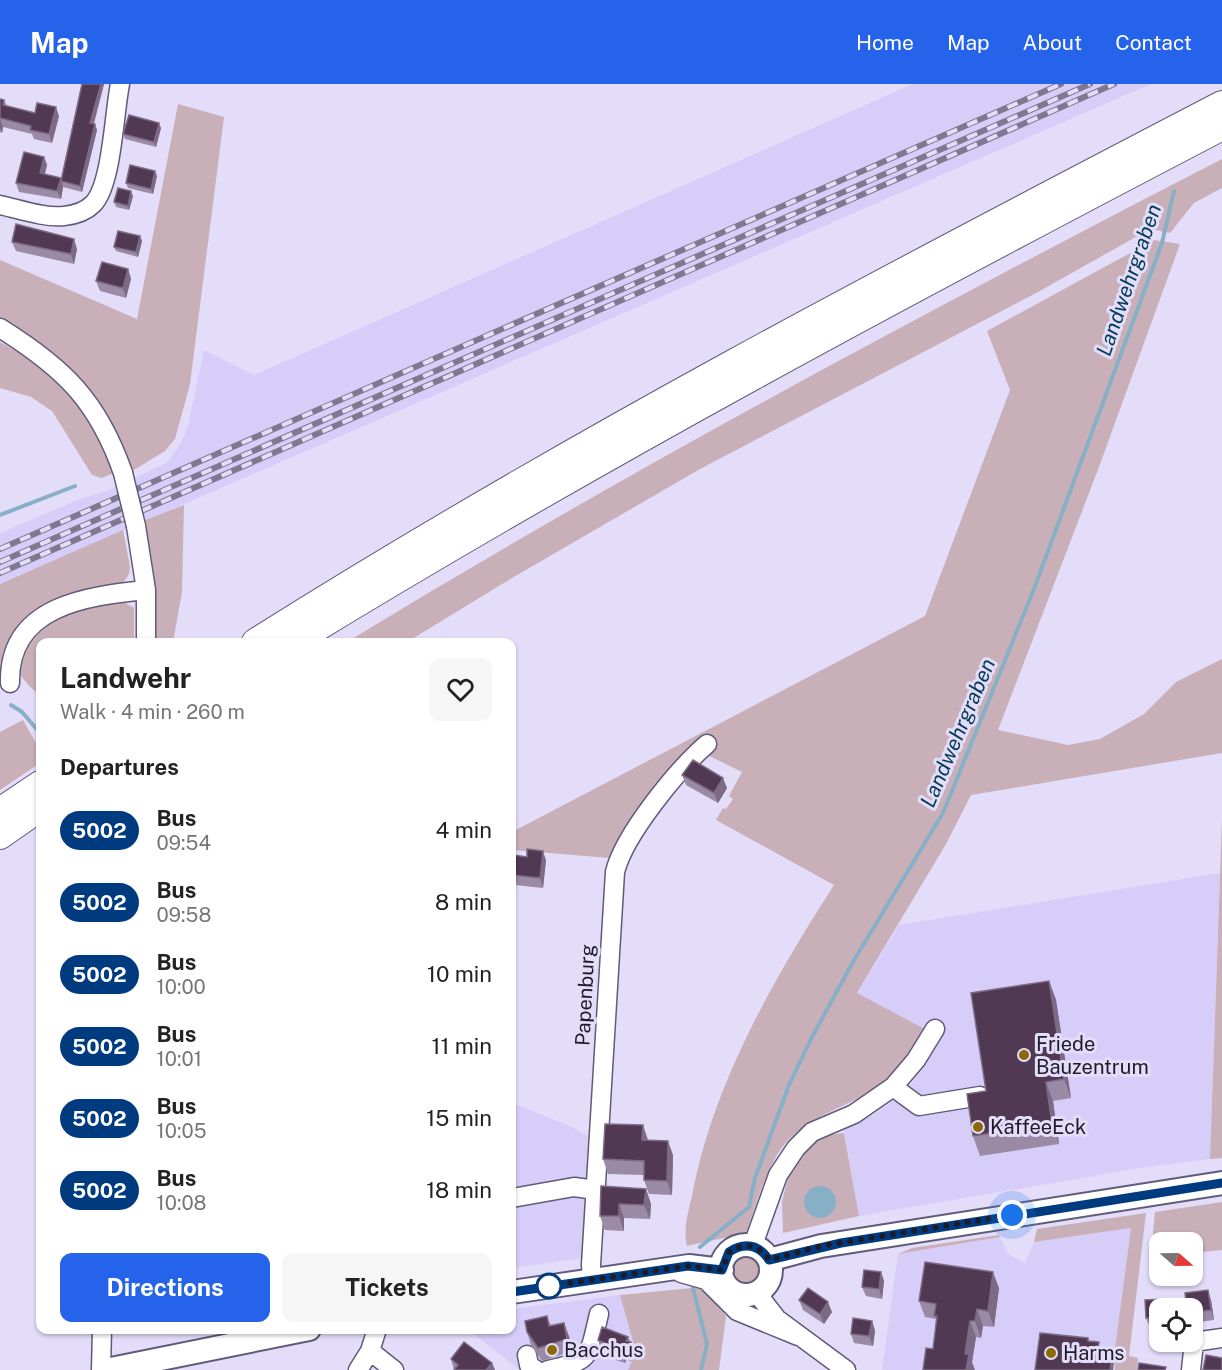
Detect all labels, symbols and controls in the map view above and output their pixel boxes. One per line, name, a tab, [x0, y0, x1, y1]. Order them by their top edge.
text: Map	[30, 26, 89, 59]
text: Home	[856, 30, 914, 55]
text: Map	[947, 30, 990, 55]
text: About	[1023, 30, 1082, 55]
text: Contact	[1115, 30, 1192, 55]
water label: Landwehrgraben	[1091, 201, 1166, 359]
water label: Landwehrgraben	[915, 655, 1000, 811]
button: heart	[429, 658, 492, 721]
text: Landwehr	[60, 661, 191, 694]
text: Walk · 4 min · 260 m	[60, 700, 245, 724]
text: Departures	[60, 754, 179, 780]
text: Bus	[157, 805, 196, 831]
text: 4 min	[436, 817, 492, 843]
text: 5002	[72, 818, 127, 843]
text: 09:54	[157, 831, 211, 855]
text: Bus	[157, 877, 196, 903]
text: 8 min	[435, 889, 492, 915]
text: 5002	[72, 890, 127, 915]
text: 09:58	[157, 903, 211, 927]
street label: Papenburg	[570, 943, 600, 1047]
text: Bus	[157, 949, 196, 975]
text: 10 min	[427, 961, 492, 987]
text: 5002	[72, 962, 127, 987]
text: 10:00	[157, 975, 206, 999]
text: Bus	[157, 1021, 196, 1047]
place label: Friede Bauzentrum	[1036, 1032, 1149, 1079]
text: 11 min	[431, 1033, 492, 1059]
text: 5002	[72, 1034, 127, 1059]
text: 10:01	[157, 1047, 202, 1071]
marker: Friede Bauzentrum	[1017, 1048, 1031, 1062]
text: Bus	[157, 1093, 196, 1119]
text: 15 min	[426, 1105, 492, 1131]
text: 5002	[72, 1106, 127, 1131]
place label: KaffeeEck	[990, 1115, 1086, 1139]
text: 10:05	[157, 1119, 206, 1143]
marker: KaffeeEck	[971, 1120, 985, 1134]
text: Bus	[157, 1165, 196, 1191]
text: 18 min	[426, 1177, 492, 1203]
text: 5002	[72, 1178, 127, 1203]
text: 10:08	[157, 1191, 206, 1215]
your location	[997, 1200, 1027, 1230]
north arrow	[1149, 1232, 1203, 1286]
map controls	[1149, 1232, 1203, 1352]
button: Directions	[60, 1253, 270, 1322]
button: Tickets	[282, 1253, 492, 1322]
unlabelled marker	[536, 1273, 562, 1299]
button: locate	[1149, 1298, 1203, 1352]
place label: Bacchus	[564, 1338, 643, 1362]
place label: Harms	[1063, 1341, 1124, 1365]
marker: Bacchus	[545, 1343, 559, 1357]
marker: Harms	[1044, 1346, 1058, 1360]

